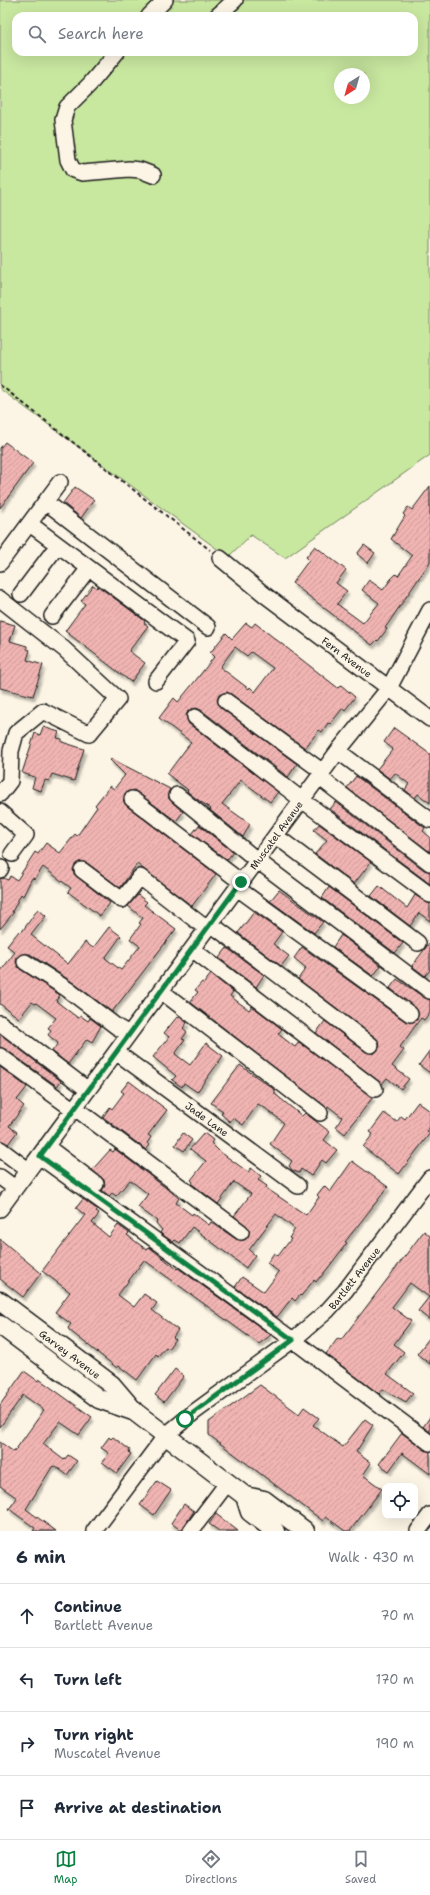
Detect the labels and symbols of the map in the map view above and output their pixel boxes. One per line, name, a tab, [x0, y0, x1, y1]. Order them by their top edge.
north arrow	[334, 68, 370, 104]
street label: Fern Avenue	[319, 634, 375, 681]
street label: Muscatel Avenue	[247, 798, 306, 872]
route end	[232, 873, 250, 891]
street label: Jade Lane	[182, 1099, 231, 1140]
street label: Bartlett Avenue	[326, 1244, 383, 1312]
street label: Garvey Avenue	[36, 1327, 103, 1382]
route start	[176, 1410, 194, 1428]

